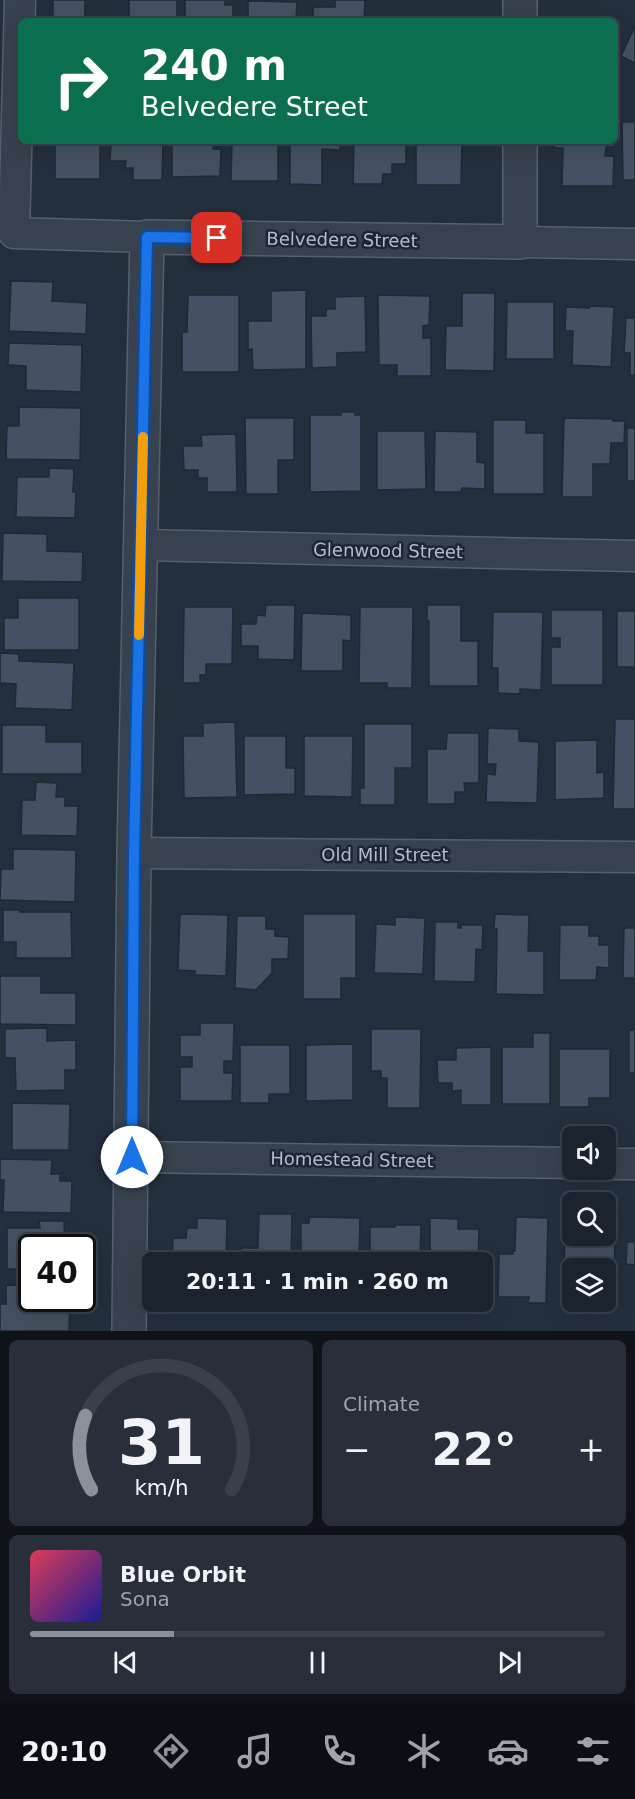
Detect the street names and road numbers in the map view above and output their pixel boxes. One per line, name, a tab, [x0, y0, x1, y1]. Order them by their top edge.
street label: Belvedere Street	[266, 228, 418, 251]
street label: Glenwood Street	[313, 539, 463, 562]
street label: Old Mill Street	[321, 844, 449, 865]
street label: Homestead Street	[270, 1148, 434, 1171]

